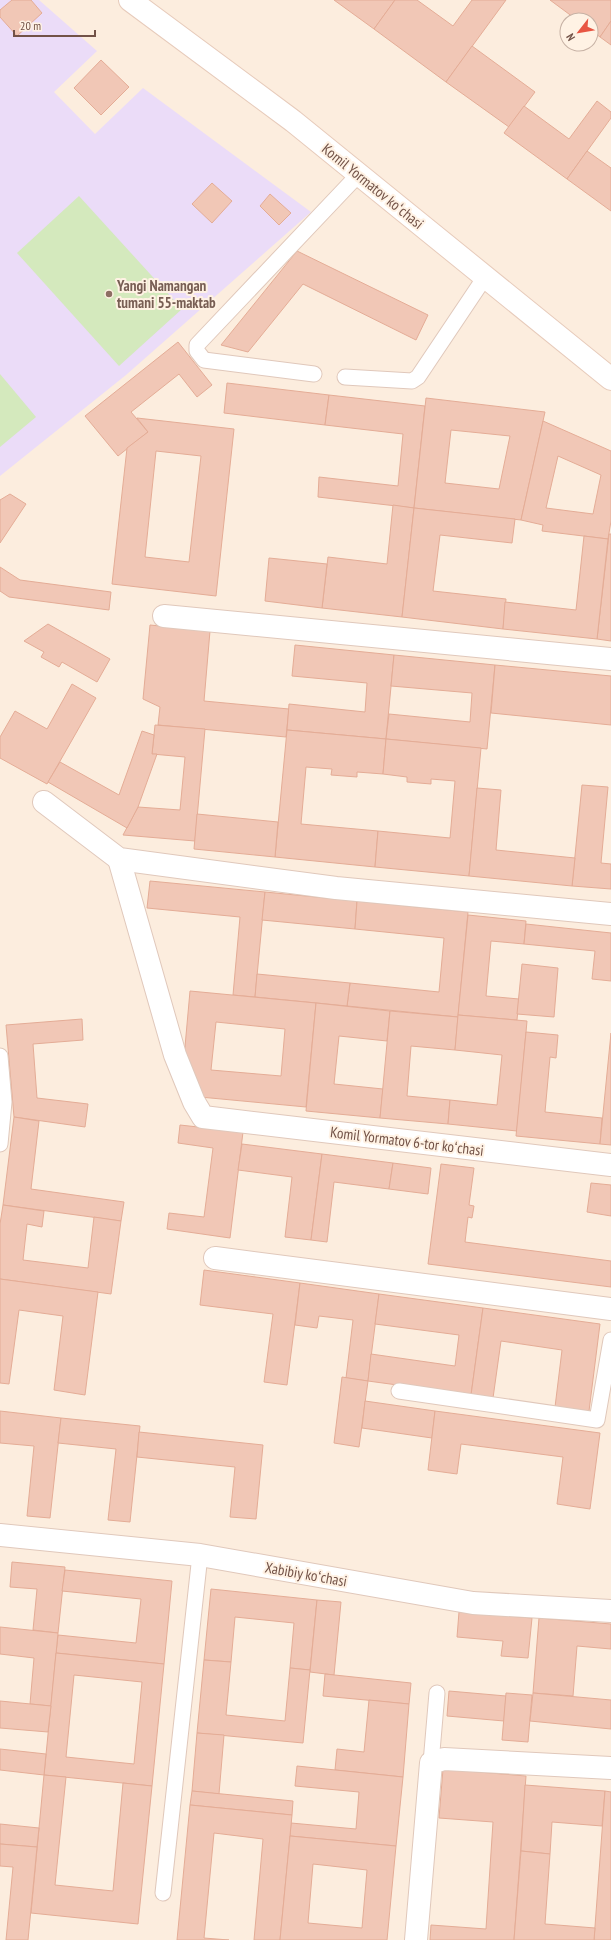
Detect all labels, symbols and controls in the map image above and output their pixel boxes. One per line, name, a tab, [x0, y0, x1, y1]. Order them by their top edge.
scale bar	[14, 12, 95, 38]
north arrow	[559, 12, 599, 52]
text: 20 m	[20, 18, 41, 33]
text: N	[563, 31, 578, 43]
street label: Komil Yormatov koʻchasi	[318, 139, 428, 233]
place label: Yangi Namangan tumani 55-maktab	[116, 276, 216, 312]
marker: Yangi Namangan tumani 55-maktab	[104, 289, 114, 299]
street label: Komil Yormatov 6-tor koʻchasi	[329, 1122, 485, 1160]
street label: Xabibiy koʻchasi	[264, 1557, 348, 1591]

